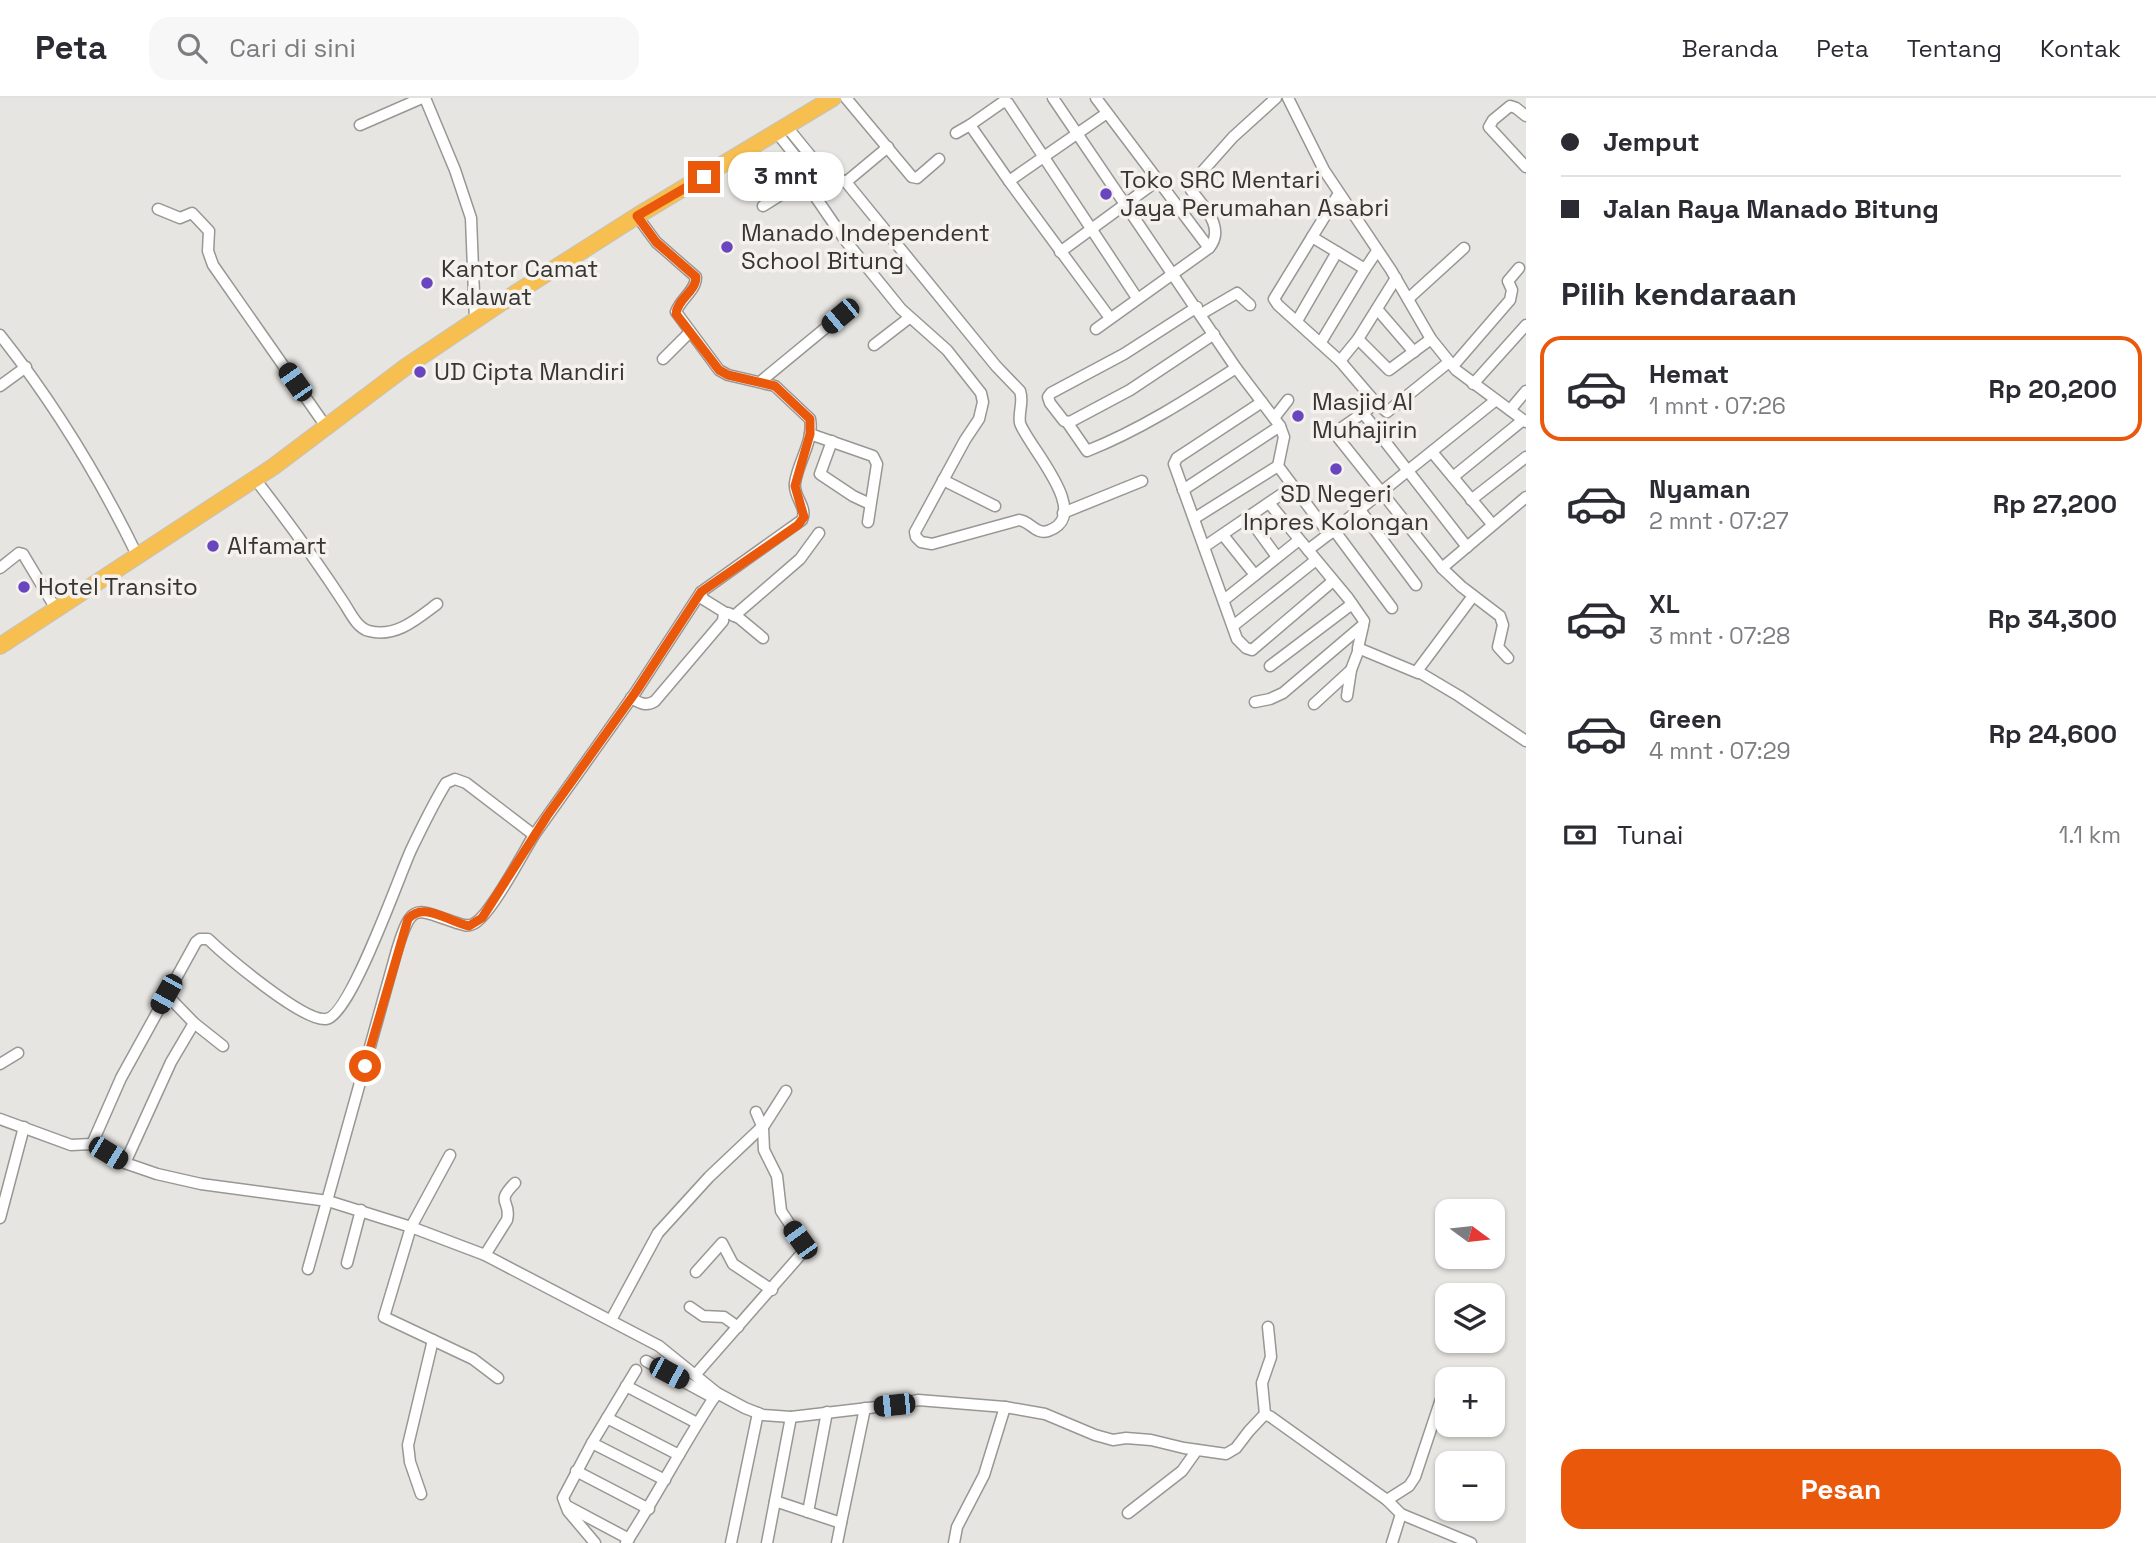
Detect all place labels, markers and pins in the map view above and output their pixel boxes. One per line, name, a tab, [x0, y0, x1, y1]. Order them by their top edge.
place label: Toko SRC Mentari Jaya Perumahan Asabri	[1120, 164, 1389, 223]
marker: Toko SRC Mentari Jaya Perumahan Asabri	[1098, 186, 1114, 202]
place label: Manado Independent School Bitung	[741, 217, 990, 276]
marker: Manado Independent School Bitung	[719, 239, 735, 255]
place label: Kantor Camat Kalawat	[441, 253, 598, 312]
marker: Kantor Camat Kalawat	[419, 275, 435, 291]
place label: UD Cipta Mandiri	[434, 356, 625, 387]
marker: UD Cipta Mandiri	[412, 364, 428, 380]
place label: Masjid Al Muhajirin	[1312, 386, 1417, 445]
marker: Masjid Al Muhajirin	[1290, 408, 1306, 424]
marker: SD Negeri Inpres Kolongan	[1328, 461, 1344, 477]
place label: SD Negeri Inpres Kolongan	[1243, 478, 1429, 537]
place label: Alfamart	[227, 530, 327, 561]
marker: Alfamart	[205, 538, 221, 554]
place label: Hotel Transito	[38, 571, 198, 602]
marker: Hotel Transito	[16, 579, 32, 595]

